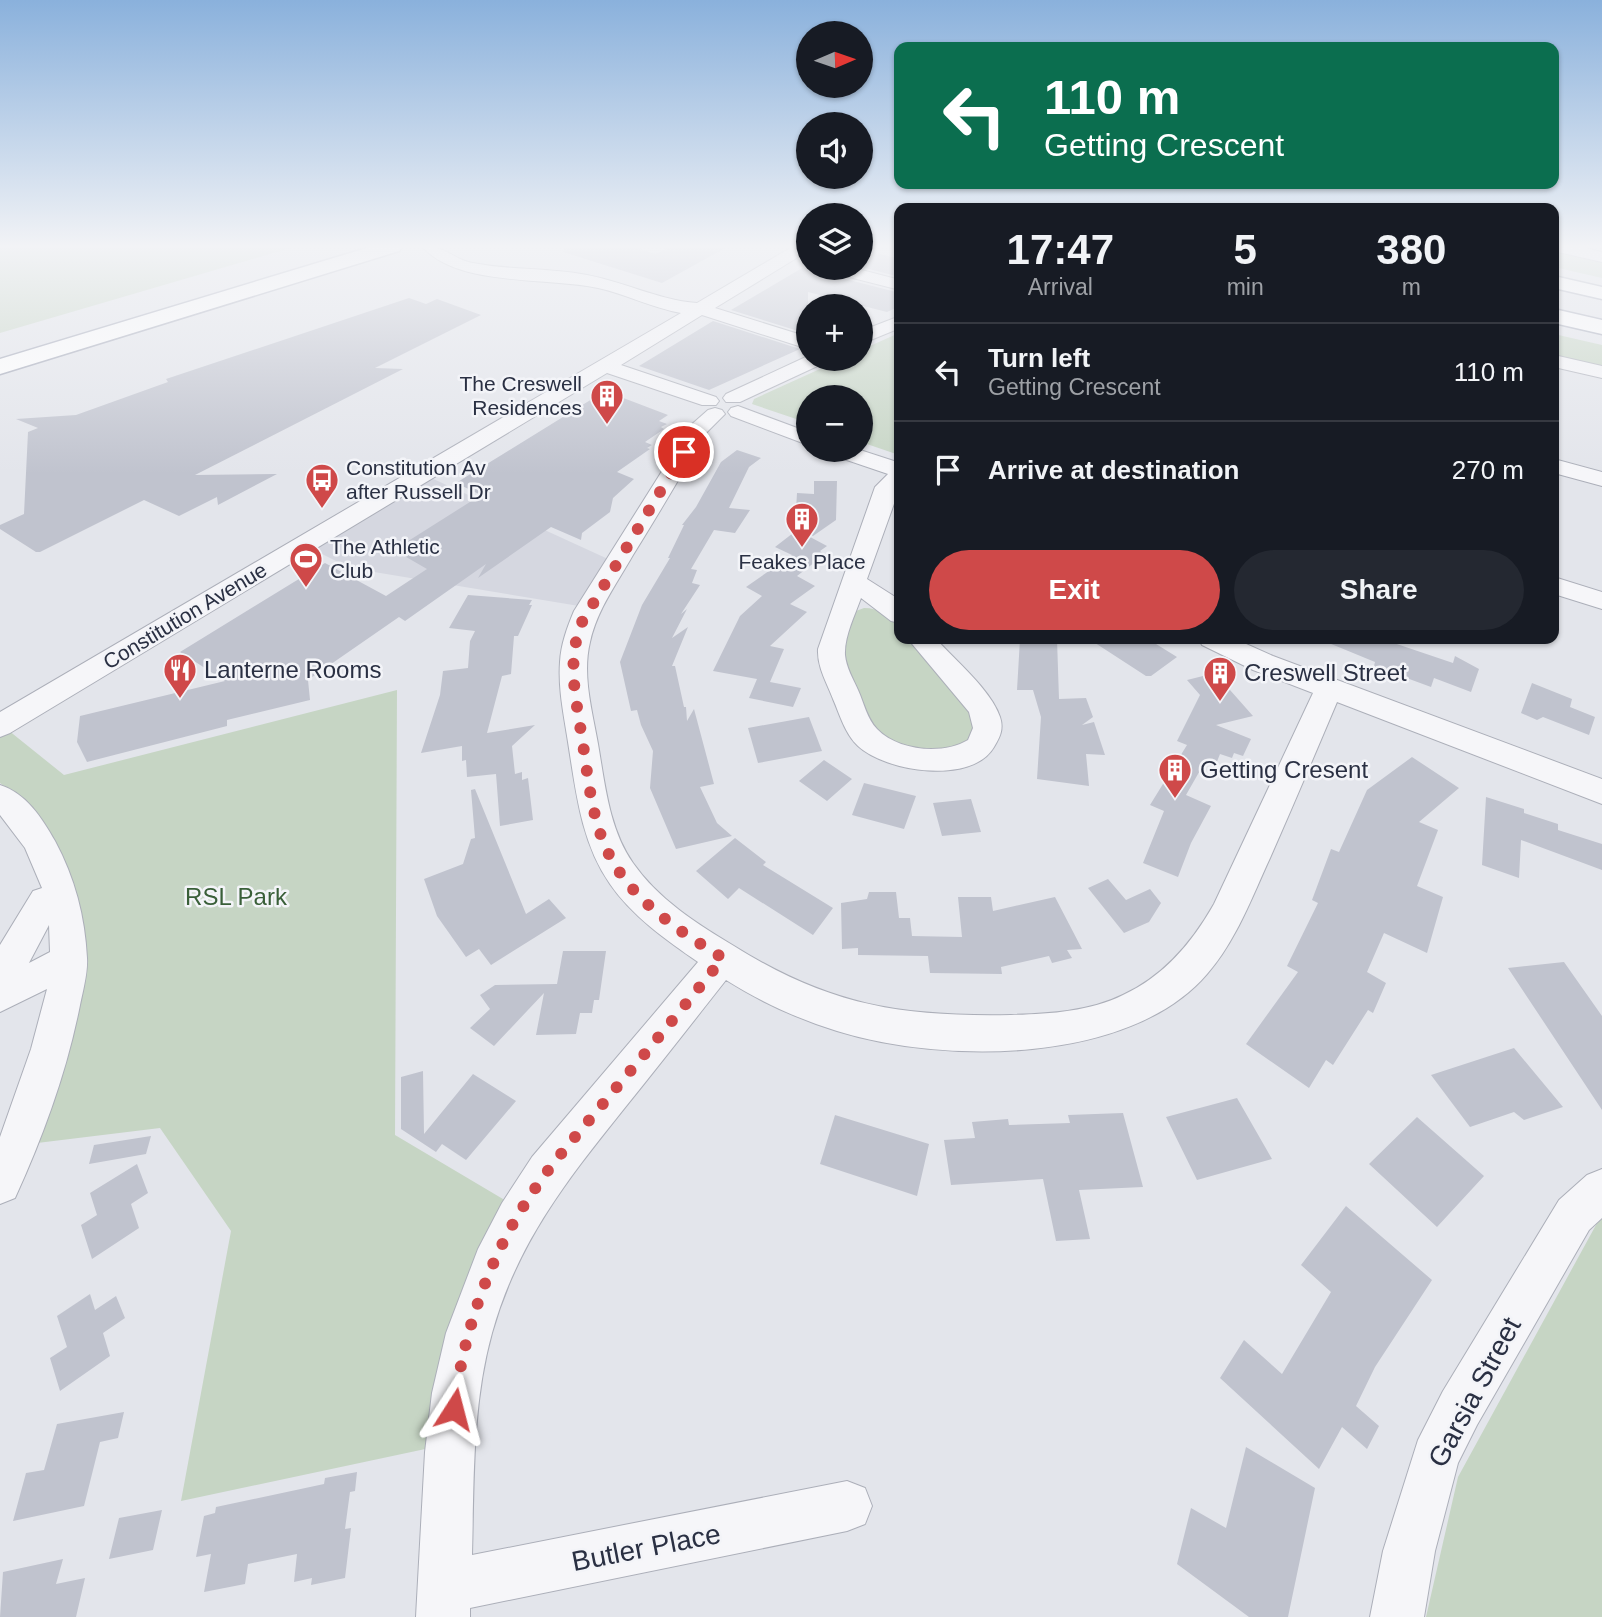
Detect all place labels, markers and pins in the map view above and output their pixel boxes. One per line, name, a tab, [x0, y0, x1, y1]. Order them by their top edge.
place label: The Creswell Residences	[459, 372, 582, 419]
building icon: The Creswell Residences	[588, 377, 626, 426]
pin	[654, 422, 714, 482]
place label: Constitution Av after Russell Dr	[346, 456, 491, 503]
bus stop icon: Constitution Av after Russell Dr	[303, 461, 341, 510]
building icon: Feakes Place	[783, 500, 821, 549]
place label: The Athletic Club	[330, 535, 440, 582]
sports icon: The Athletic Club	[287, 540, 325, 589]
place label: Feakes Place	[738, 550, 866, 573]
restaurant icon: Lanterne Rooms	[161, 651, 199, 700]
building icon: Creswell Street	[1201, 654, 1239, 703]
place label: Lanterne Rooms	[204, 656, 381, 683]
place label: Creswell Street	[1244, 659, 1407, 686]
building icon: Getting Cresent	[1156, 751, 1194, 800]
place label: Getting Cresent	[1200, 756, 1368, 783]

